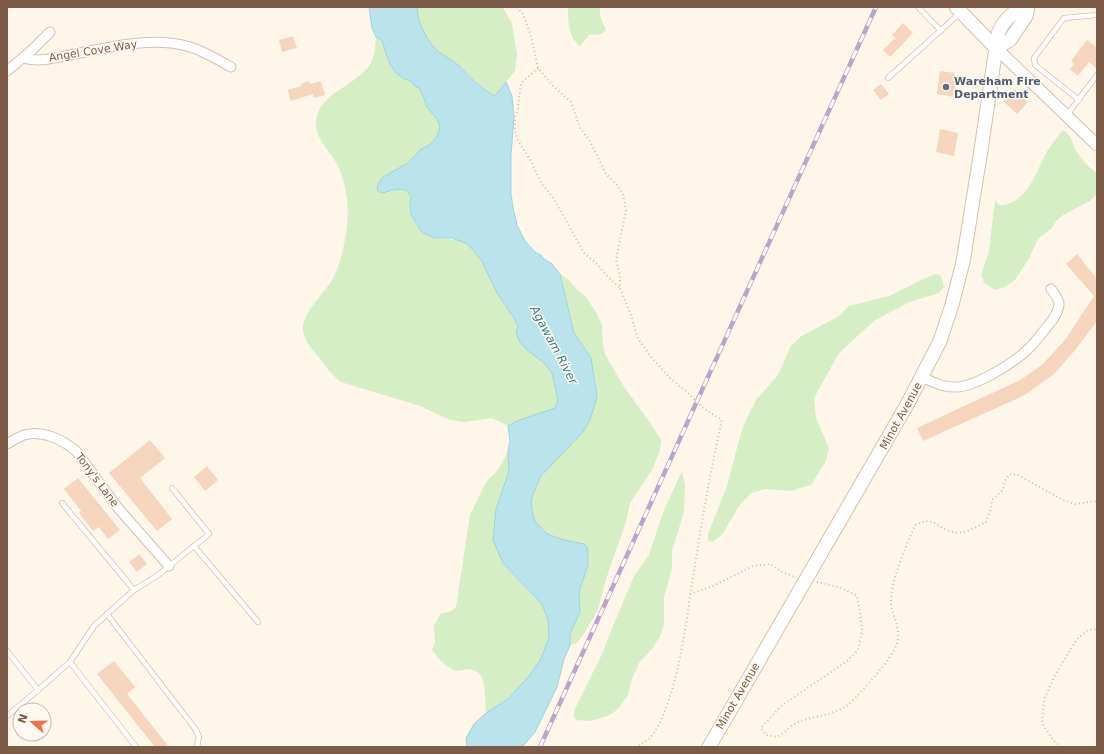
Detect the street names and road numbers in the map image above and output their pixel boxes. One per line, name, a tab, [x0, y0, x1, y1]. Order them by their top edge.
street label: Angel Cove Way	[48, 38, 139, 64]
street label: Minot Avenue	[877, 380, 925, 452]
street label: Tony's Lane	[72, 450, 122, 510]
street label: Minot Avenue	[714, 660, 762, 732]

